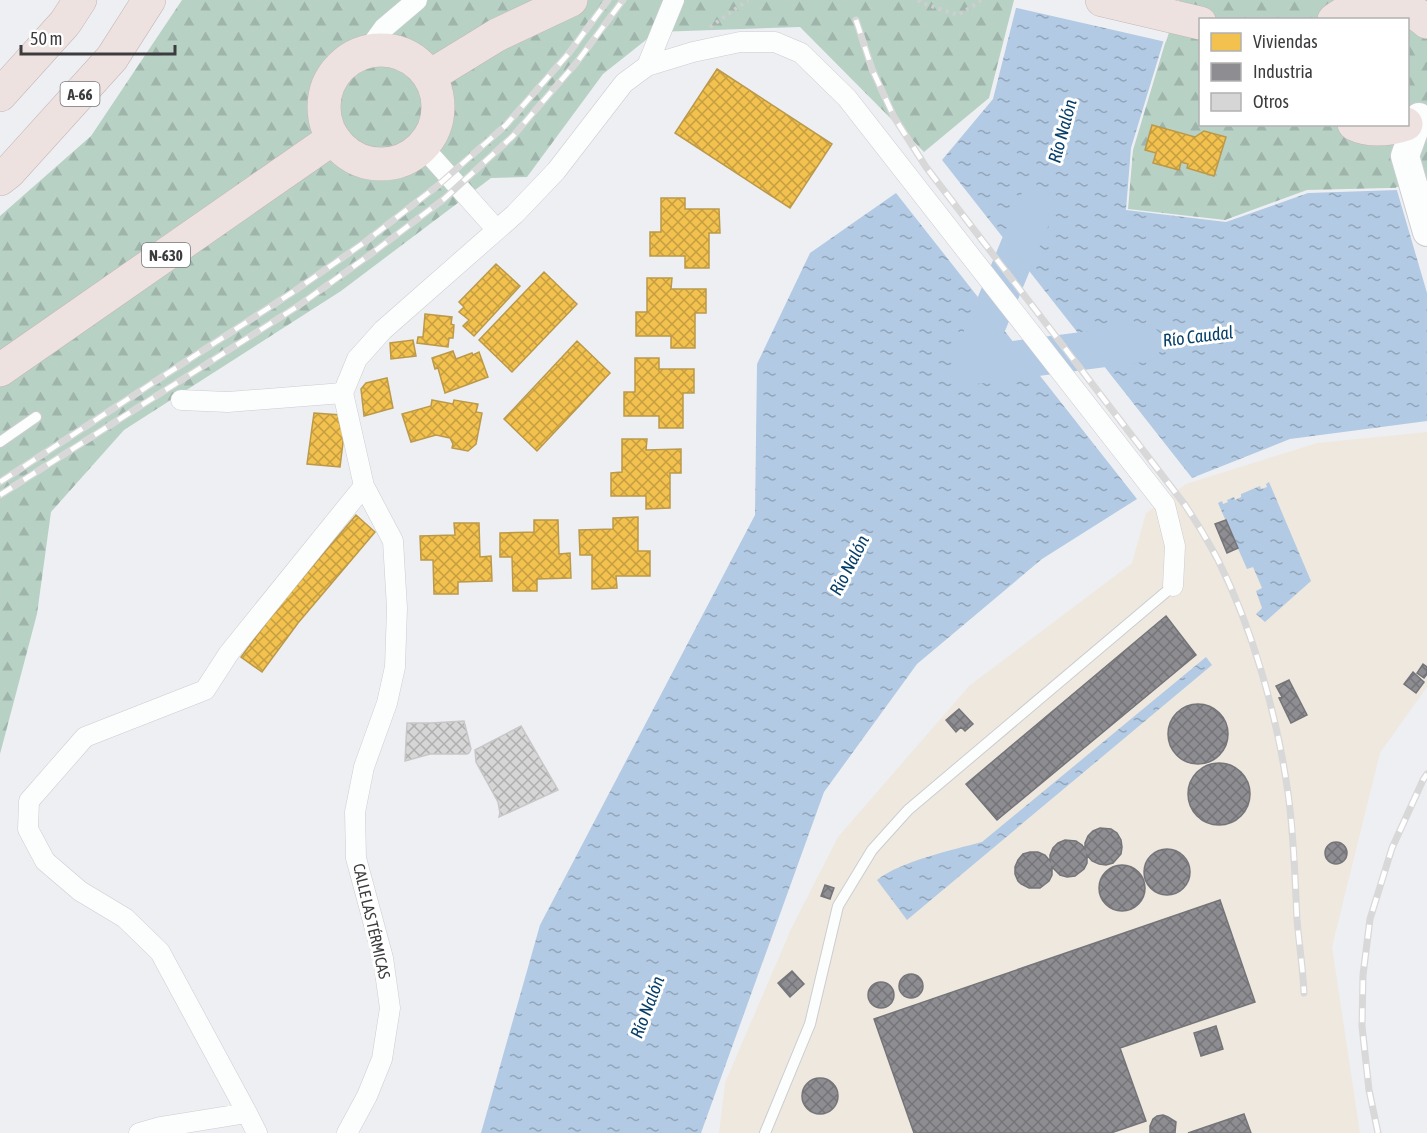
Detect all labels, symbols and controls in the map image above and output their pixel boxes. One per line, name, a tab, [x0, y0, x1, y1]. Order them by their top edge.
scale bar	[21, 18, 176, 56]
legend	[1199, 18, 1409, 126]
text: 50 m	[30, 28, 62, 49]
text: Viviendas	[1253, 31, 1318, 52]
text: Industria	[1253, 61, 1313, 82]
road number: A-66	[60, 82, 100, 106]
text: Otros	[1253, 91, 1289, 112]
water label: Río Nalón	[1043, 97, 1081, 165]
road number: N-630	[142, 243, 190, 267]
water label: Río Caudal	[1162, 321, 1234, 351]
water label: Río Nalón	[825, 531, 873, 599]
street label: CALLE LAS TÉRMICAS	[350, 862, 394, 981]
water label: Río Nalón	[626, 973, 668, 1041]

